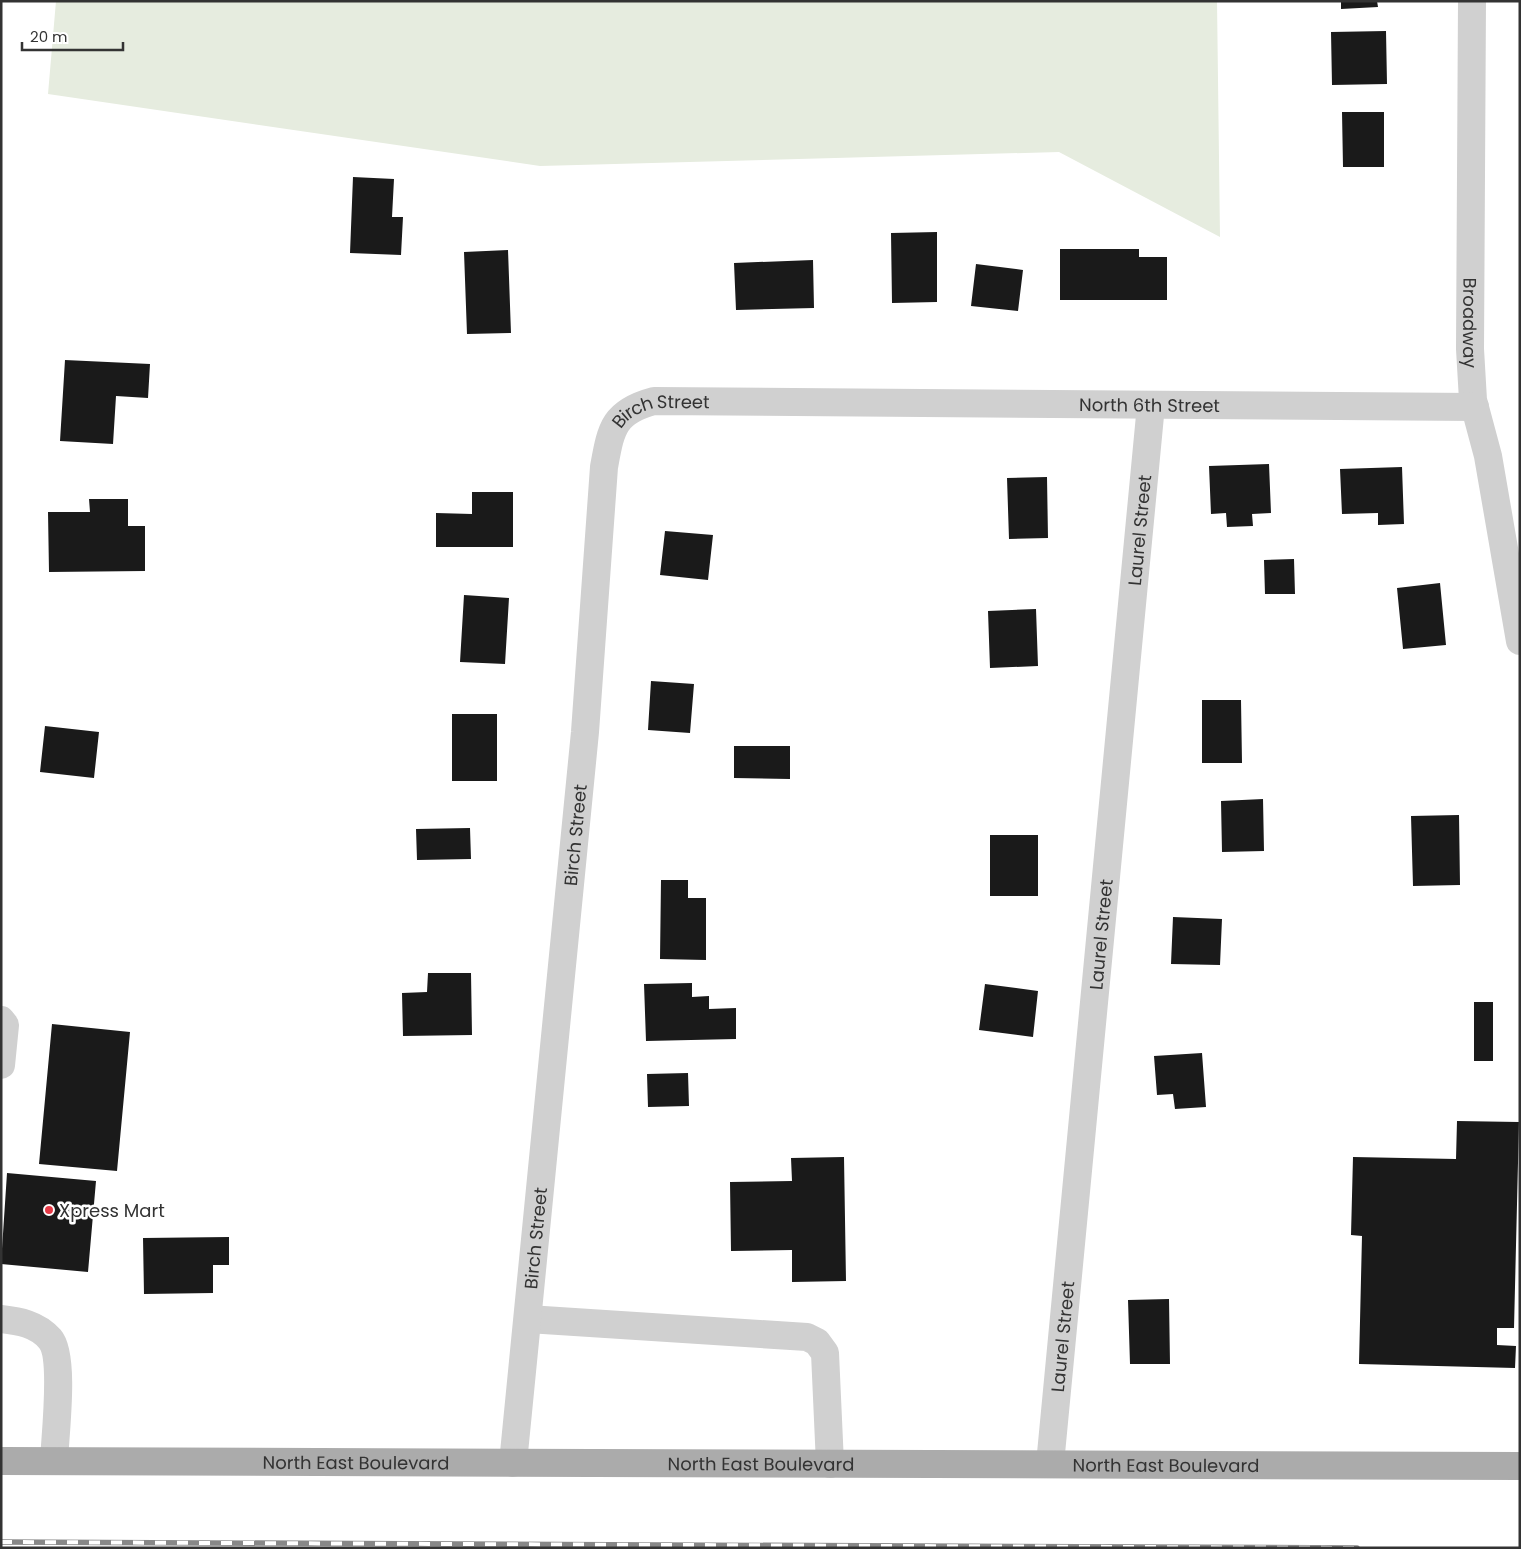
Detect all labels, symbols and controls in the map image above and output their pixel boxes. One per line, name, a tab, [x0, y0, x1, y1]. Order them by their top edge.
scale bar	[22, 20, 124, 52]
text: 20 m	[30, 26, 68, 47]
street label: Broadway	[1457, 278, 1484, 369]
street label: Birch Street	[605, 388, 710, 433]
street label: North 6th Street	[1079, 392, 1220, 418]
street label: Laurel Street	[1121, 474, 1157, 587]
street label: Birch Street	[557, 783, 592, 887]
street label: Laurel Street	[1083, 878, 1118, 991]
street label: Birch Street	[518, 1186, 553, 1290]
place label: Xpress Mart	[59, 1198, 165, 1223]
marker: Xpress Mart	[43, 1204, 55, 1216]
street label: Laurel Street	[1044, 1280, 1080, 1393]
street label: North East Boulevard	[263, 1449, 449, 1475]
street label: North East Boulevard	[668, 1451, 854, 1476]
street label: North East Boulevard	[1073, 1452, 1259, 1478]

